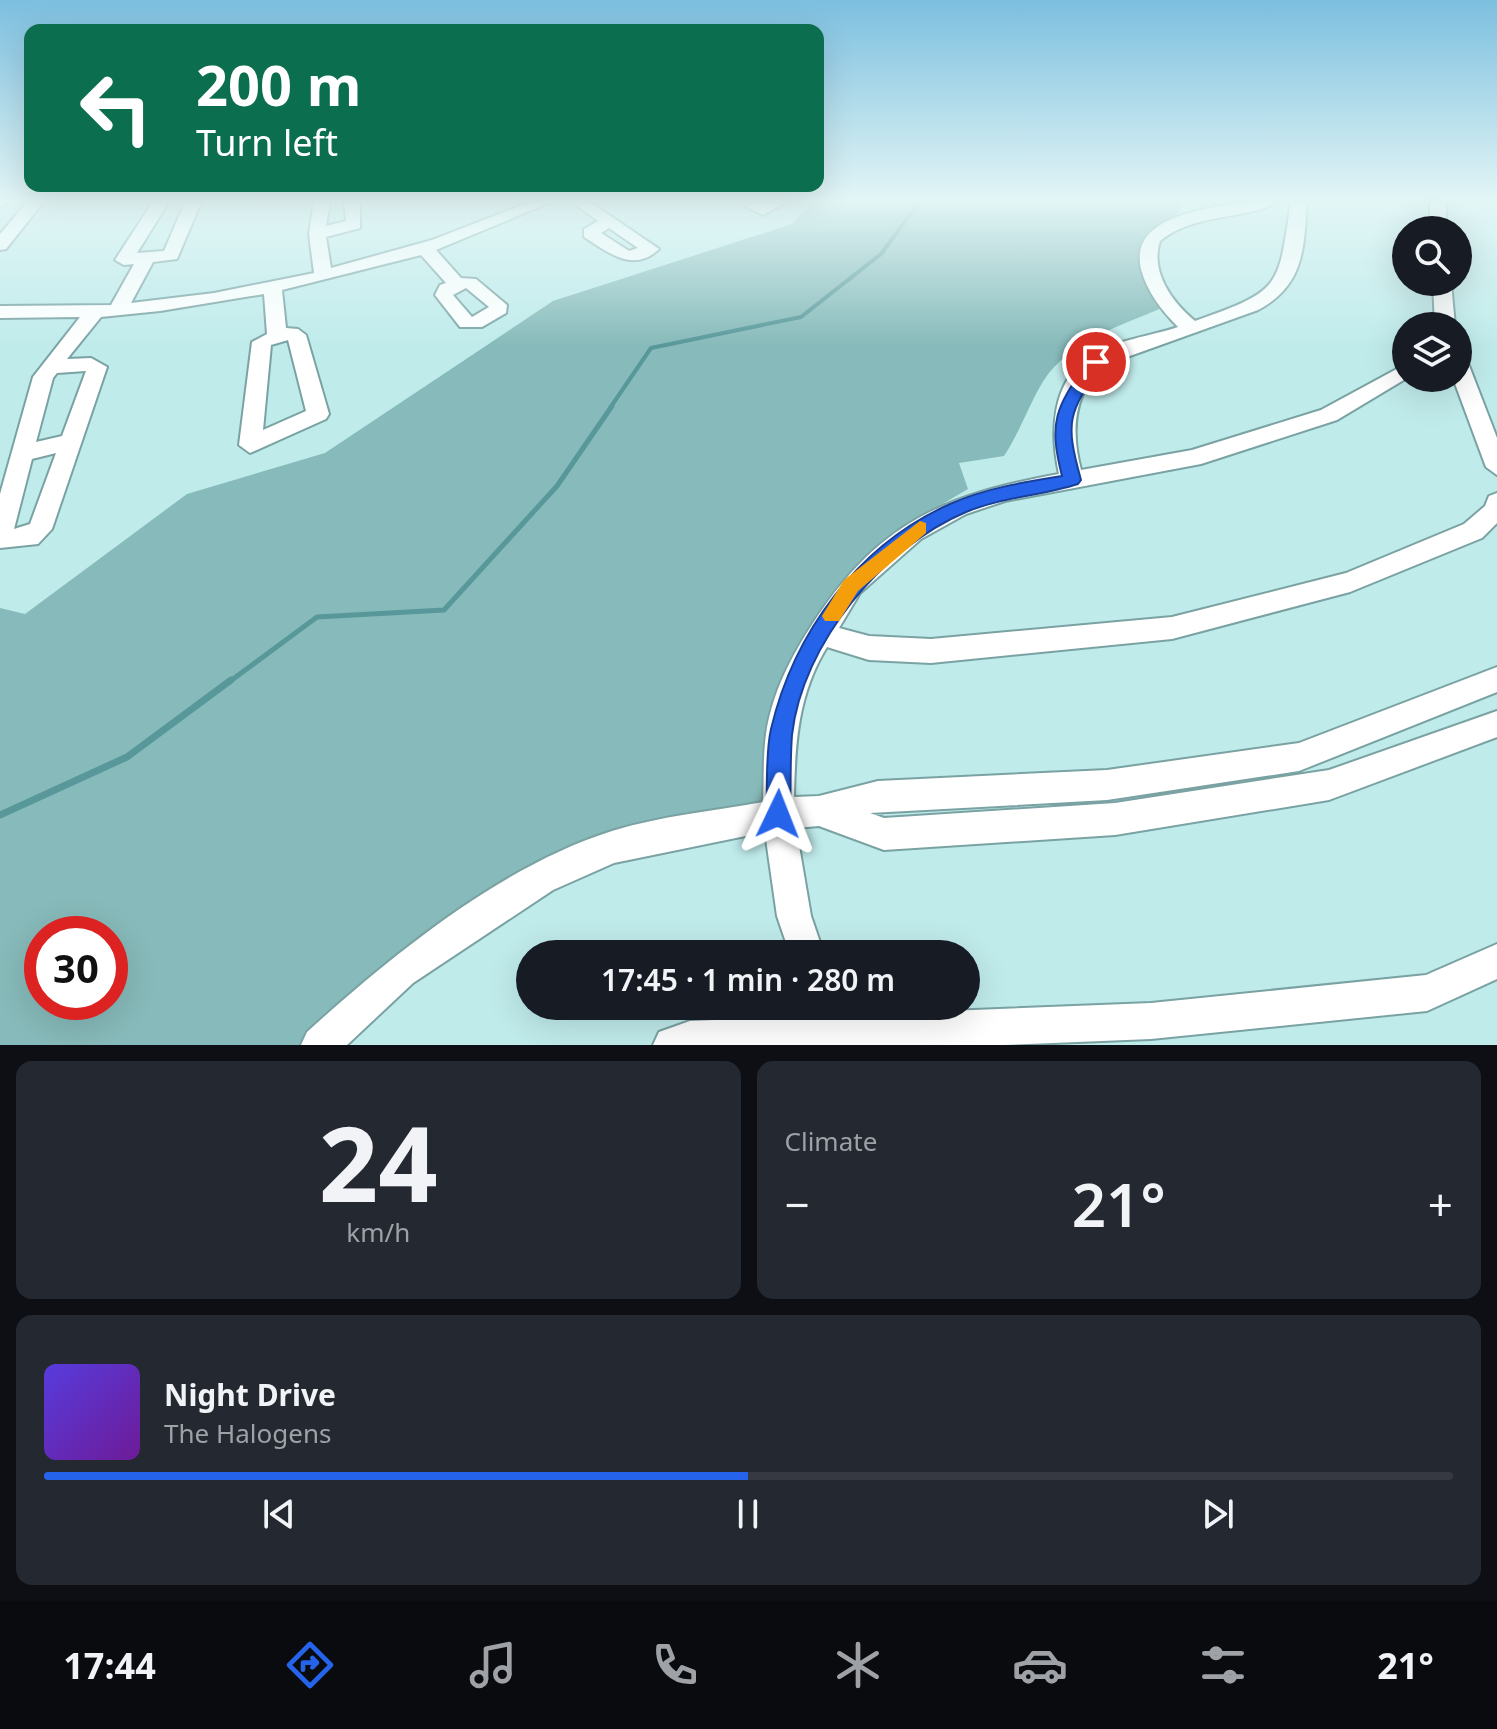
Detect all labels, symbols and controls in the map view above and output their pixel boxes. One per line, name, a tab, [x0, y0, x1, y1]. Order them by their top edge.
text: 200 m	[196, 46, 361, 122]
icon: left	[64, 56, 168, 160]
text: Turn left	[196, 118, 338, 167]
map controls	[1392, 216, 1472, 392]
button: search	[1392, 216, 1472, 296]
button: layers	[1392, 312, 1472, 392]
pin	[1062, 328, 1130, 396]
icon: arrive	[1074, 340, 1118, 384]
position arrow	[736, 772, 820, 856]
speed limit sign: 30	[24, 916, 128, 1020]
text: 17:45 · 1 min · 280 m	[601, 959, 895, 1000]
text: 24	[319, 1091, 438, 1232]
text: Climate	[785, 1123, 877, 1159]
text: 21°	[1072, 1163, 1166, 1245]
text: −	[785, 1174, 810, 1234]
text: +	[1428, 1174, 1453, 1234]
text: km/h	[346, 1214, 410, 1250]
text: Night Drive	[164, 1374, 336, 1415]
text: The Halogens	[164, 1415, 331, 1451]
icon: previous	[257, 1492, 301, 1536]
icon: pause	[726, 1492, 770, 1536]
icon: next	[1196, 1492, 1240, 1536]
icon: directions	[282, 1637, 338, 1693]
icon: music	[465, 1637, 521, 1693]
icon: phone	[647, 1637, 703, 1693]
icon: climate	[830, 1637, 886, 1693]
icon: car	[1012, 1637, 1068, 1693]
icon: filters	[1195, 1637, 1251, 1693]
text: 17:44	[63, 1641, 156, 1690]
text: 21°	[1377, 1641, 1434, 1690]

